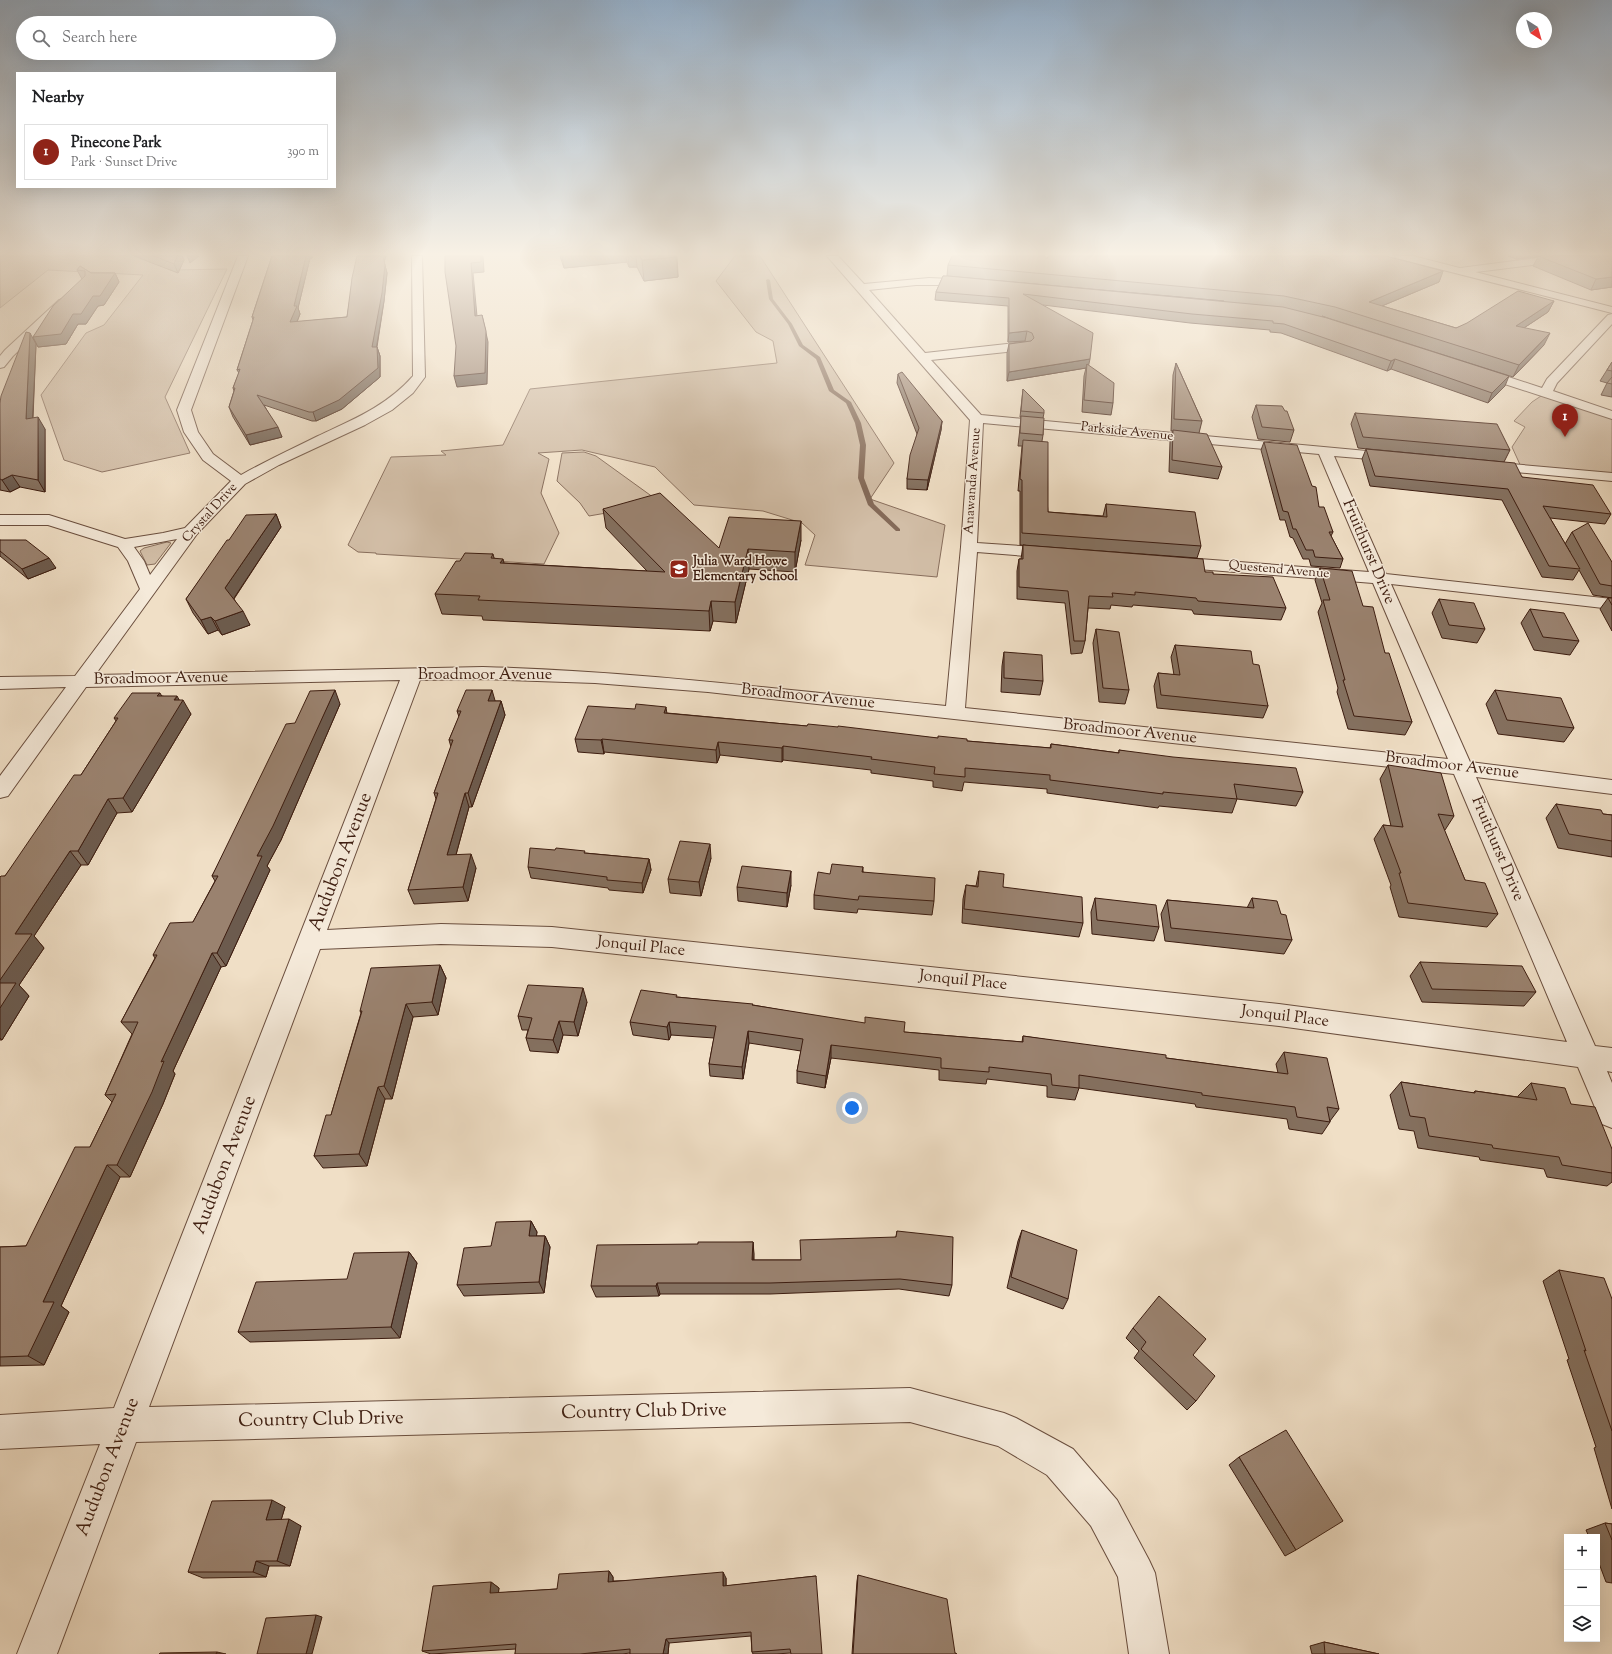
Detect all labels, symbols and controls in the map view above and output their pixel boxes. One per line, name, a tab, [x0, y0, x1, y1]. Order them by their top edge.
north arrow	[1516, 12, 1552, 48]
search box	[16, 16, 336, 60]
icon: search	[30, 27, 52, 49]
text: Search here	[62, 28, 137, 49]
text: Nearby	[32, 86, 84, 110]
text: Pinecone Park	[71, 133, 162, 154]
text: 1	[44, 143, 48, 161]
text: 390 m	[287, 143, 319, 161]
text: Park · Sunset Drive	[71, 154, 177, 172]
pin: 1	[1552, 404, 1578, 437]
street label: Parkside Avenue	[1080, 418, 1174, 446]
street label: Anawanda Avenue	[960, 427, 986, 535]
street label: Crystal Drive	[178, 479, 242, 547]
street label: Fruithurst Drive	[1336, 496, 1400, 608]
place label: Julia Ward Howe Elementary School	[692, 553, 798, 586]
street label: Questend Avenue	[1228, 557, 1330, 583]
school or university icon: Julia Ward Howe Elementary School	[668, 558, 690, 580]
street label: Broadmoor Avenue	[418, 664, 552, 687]
street label: Broadmoor Avenue	[94, 666, 228, 692]
street label: Broadmoor Avenue	[740, 679, 876, 715]
street label: Broadmoor Avenue	[1062, 714, 1198, 750]
street label: Broadmoor Avenue	[1384, 746, 1520, 786]
street label: Audubon Avenue	[302, 789, 380, 935]
street label: Fruithurst Drive	[1465, 793, 1529, 905]
street label: Jonquil Place	[595, 931, 686, 963]
street label: Jonquil Place	[917, 965, 1008, 997]
street label: Jonquil Place	[1239, 1000, 1330, 1034]
street label: Audubon Avenue	[186, 1092, 264, 1238]
your location	[842, 1098, 862, 1118]
street label: Audubon Avenue	[69, 1394, 147, 1540]
street label: Country Club Drive	[561, 1397, 727, 1427]
street label: Country Club Drive	[238, 1405, 404, 1435]
map controls	[1564, 1534, 1600, 1642]
button: +	[1564, 1534, 1600, 1570]
button: −	[1564, 1570, 1600, 1606]
button: layers	[1564, 1606, 1600, 1642]

